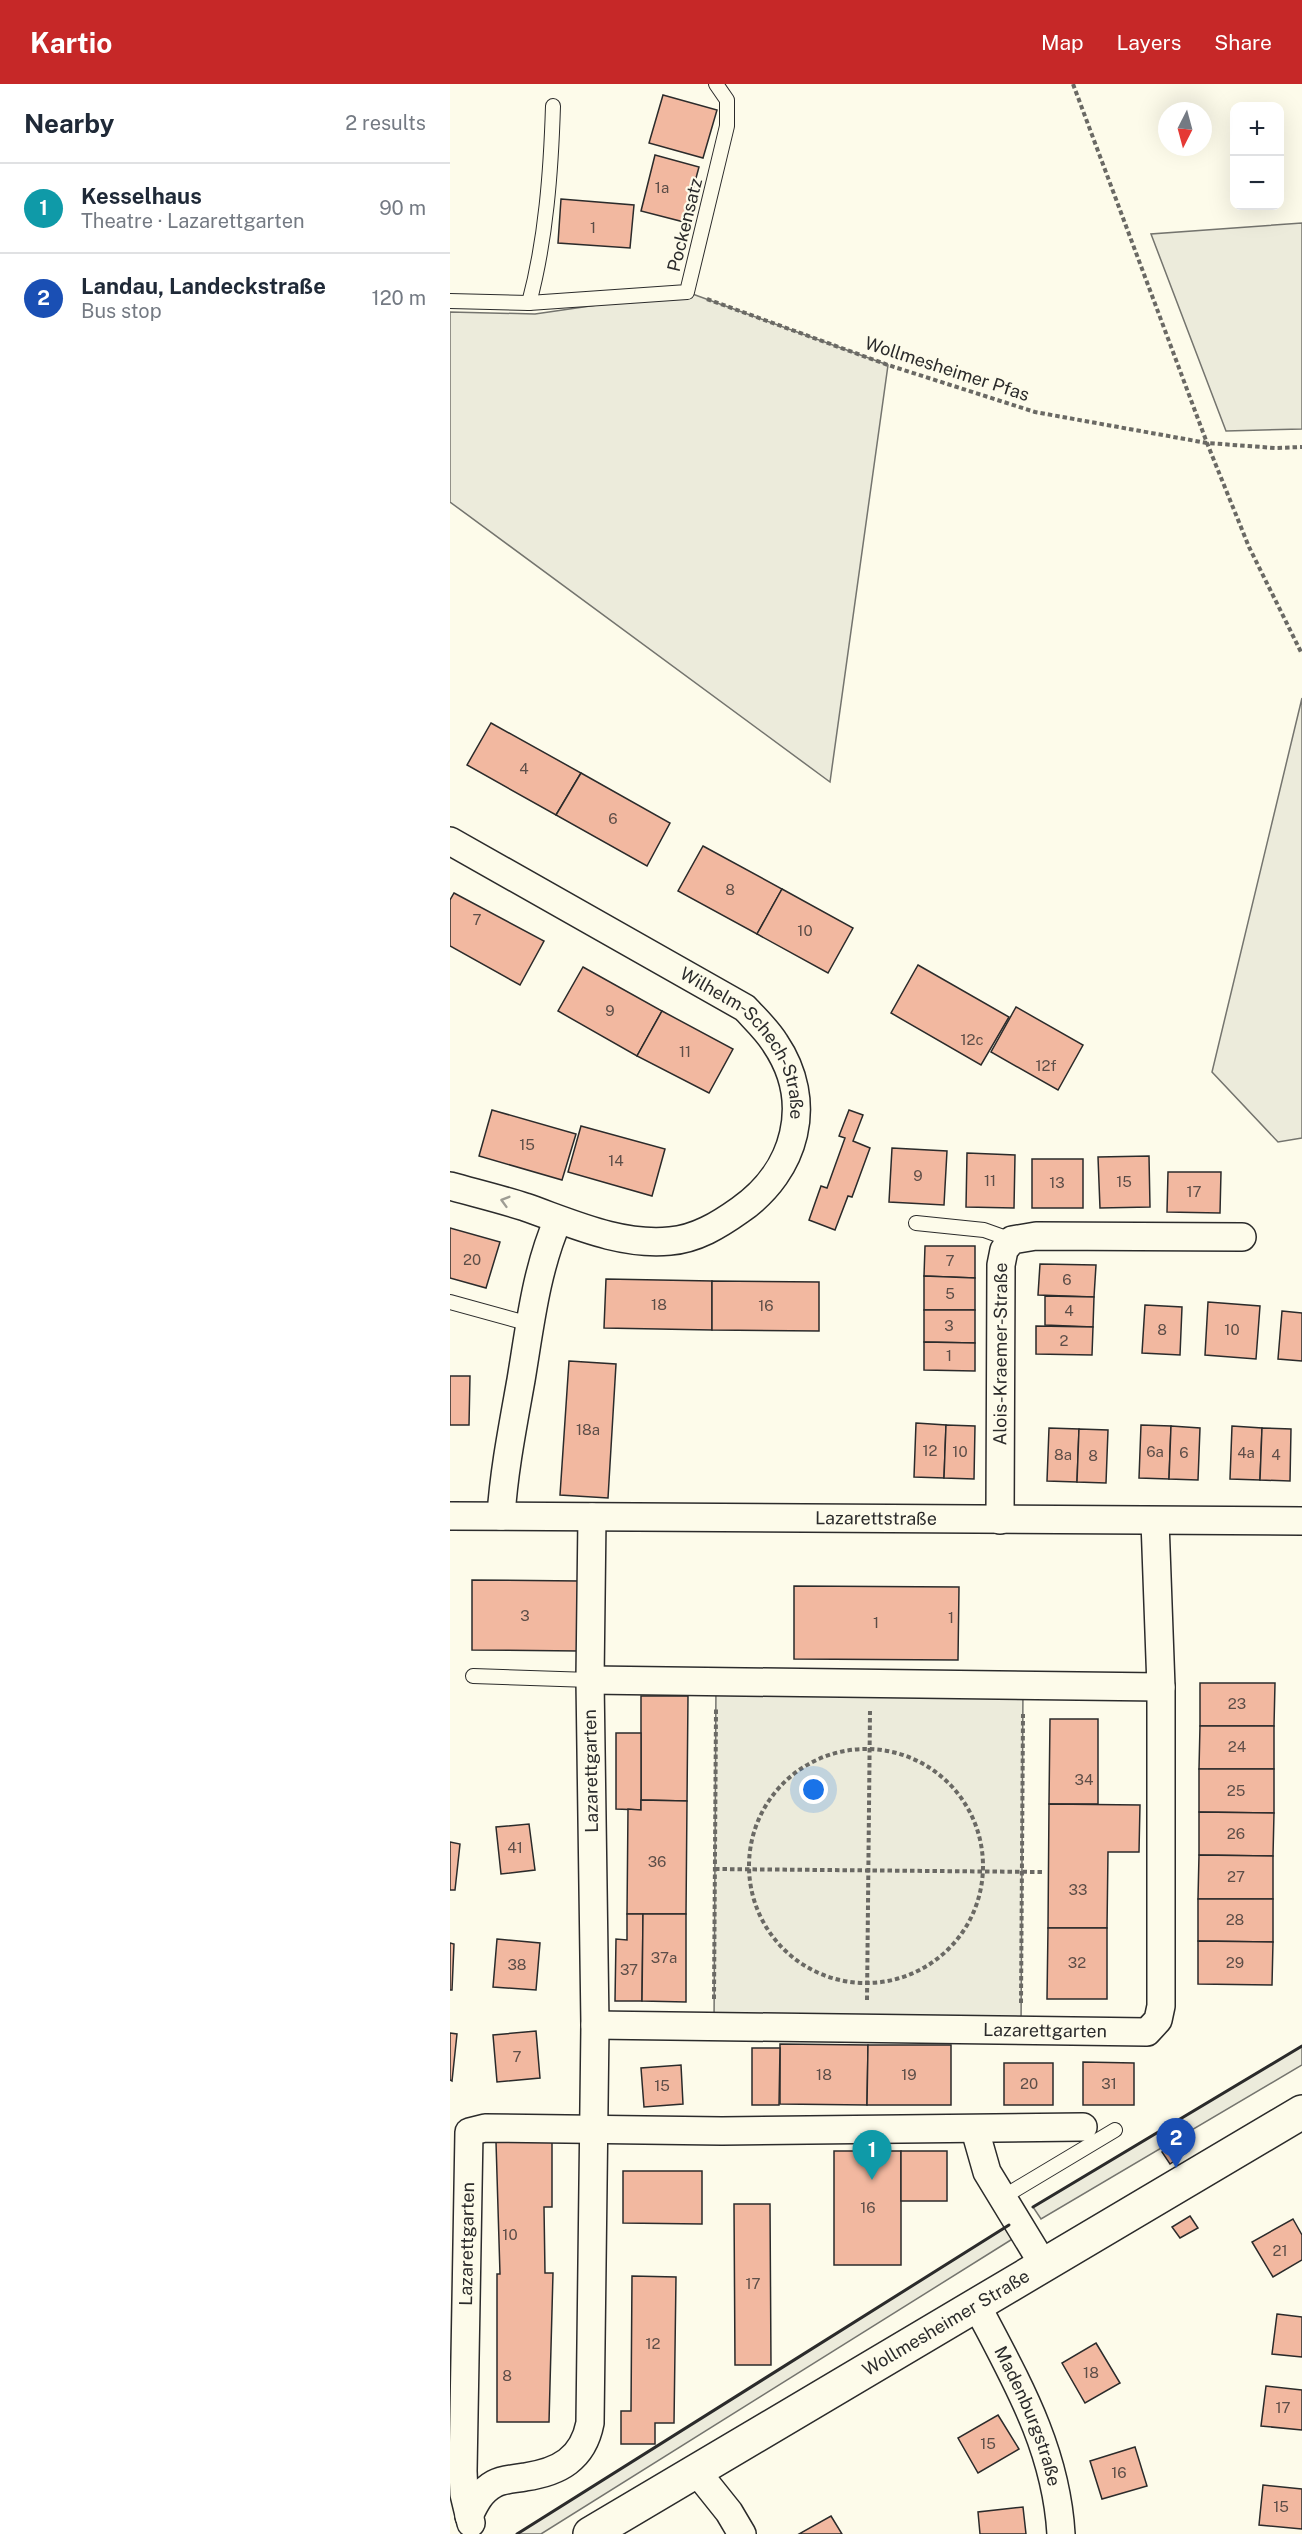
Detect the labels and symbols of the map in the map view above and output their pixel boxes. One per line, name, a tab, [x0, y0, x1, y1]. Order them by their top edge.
north arrow	[1158, 102, 1212, 156]
street label: Pockensatz	[663, 176, 706, 274]
house number: 1a	[655, 179, 669, 196]
house number: 1	[590, 219, 596, 236]
street label: Wollmesheimer Pfas	[862, 332, 1032, 405]
house number: 4	[519, 760, 529, 777]
house number: 6	[608, 810, 618, 827]
house number: 8	[725, 881, 735, 898]
house number: 7	[472, 911, 482, 928]
house number: 10	[797, 922, 813, 939]
street label: Wilhelm-Schech-Straße	[676, 962, 807, 1120]
house number: 9	[605, 1002, 615, 1019]
house number: 12c	[960, 1031, 984, 1048]
house number: 11	[679, 1043, 691, 1060]
house number: 12f	[1036, 1057, 1057, 1074]
house number: 15	[519, 1136, 535, 1153]
house number: 14	[608, 1152, 624, 1169]
house number: 9	[913, 1167, 923, 1184]
house number: 11	[984, 1172, 996, 1189]
house number: 15	[1116, 1173, 1132, 1190]
house number: 13	[1049, 1174, 1065, 1191]
house number: 17	[1186, 1183, 1202, 1200]
one-way arrow	[500, 1196, 510, 1208]
house number: 20	[463, 1251, 481, 1268]
house number: 7	[945, 1252, 955, 1269]
street label: Alois-Kraemer-Straße	[989, 1263, 1011, 1445]
house number: 6	[1062, 1271, 1072, 1288]
house number: 5	[945, 1285, 955, 1302]
house number: 18	[651, 1296, 667, 1313]
house number: 16	[758, 1297, 774, 1314]
house number: 4	[1064, 1302, 1074, 1319]
house number: 3	[944, 1317, 954, 1334]
house number: 8	[1157, 1321, 1167, 1338]
house number: 10	[1224, 1321, 1240, 1338]
house number: 2	[1060, 1332, 1069, 1349]
house number: 1	[946, 1347, 952, 1364]
house number: 18a	[576, 1421, 600, 1438]
house number: 12	[922, 1442, 938, 1459]
house number: 10	[952, 1443, 968, 1460]
house number: 6a	[1146, 1443, 1164, 1460]
house number: 6	[1179, 1444, 1189, 1461]
house number: 4a	[1237, 1444, 1255, 1461]
house number: 8a	[1054, 1446, 1072, 1463]
house number: 4	[1271, 1446, 1281, 1463]
house number: 8	[1088, 1447, 1098, 1464]
street label: Lazarettstraße	[815, 1507, 937, 1529]
house number: 3	[520, 1607, 530, 1624]
house number: 1	[948, 1609, 954, 1626]
house number: 1	[873, 1614, 879, 1631]
house number: 23	[1228, 1695, 1246, 1712]
street label: Lazarettgarten	[579, 1709, 602, 1833]
house number: 24	[1228, 1738, 1246, 1755]
house number: 34	[1075, 1771, 1093, 1788]
your location	[799, 1775, 828, 1804]
house number: 25	[1227, 1782, 1245, 1799]
house number: 26	[1227, 1825, 1245, 1842]
house number: 41	[507, 1839, 523, 1856]
house number: 36	[648, 1853, 666, 1870]
house number: 27	[1227, 1868, 1245, 1885]
house number: 33	[1069, 1881, 1087, 1898]
house number: 28	[1226, 1911, 1244, 1928]
house number: 37a	[651, 1949, 677, 1966]
house number: 32	[1068, 1954, 1086, 1971]
house number: 29	[1226, 1954, 1244, 1971]
house number: 38	[507, 1956, 527, 1973]
house number: 37	[620, 1961, 638, 1978]
street label: Lazarettgarten	[983, 2019, 1107, 2041]
house number: 7	[512, 2048, 522, 2065]
house number: 18	[816, 2066, 832, 2083]
house number: 19	[901, 2066, 917, 2083]
house number: 20	[1020, 2075, 1038, 2092]
house number: 31	[1101, 2075, 1117, 2092]
house number: 15	[654, 2077, 670, 2094]
pin: 2	[1156, 2118, 1196, 2168]
pin: 1	[852, 2130, 892, 2180]
street label: Lazarettgarten	[455, 2182, 478, 2306]
house number: 16	[860, 2199, 876, 2216]
house number: 10	[502, 2226, 518, 2243]
house number: 21	[1272, 2242, 1288, 2259]
street label: Wollmesheimer Straße	[859, 2265, 1033, 2380]
house number: 17	[745, 2275, 761, 2292]
house number: 12	[645, 2335, 661, 2352]
street label: Madenburgstraße	[990, 2343, 1065, 2488]
house number: 18	[1083, 2364, 1099, 2381]
house number: 8	[502, 2367, 512, 2384]
house number: 17	[1275, 2399, 1291, 2416]
house number: 15	[980, 2435, 996, 2452]
house number: 16	[1111, 2464, 1127, 2481]
house number: 15	[1273, 2498, 1289, 2515]

